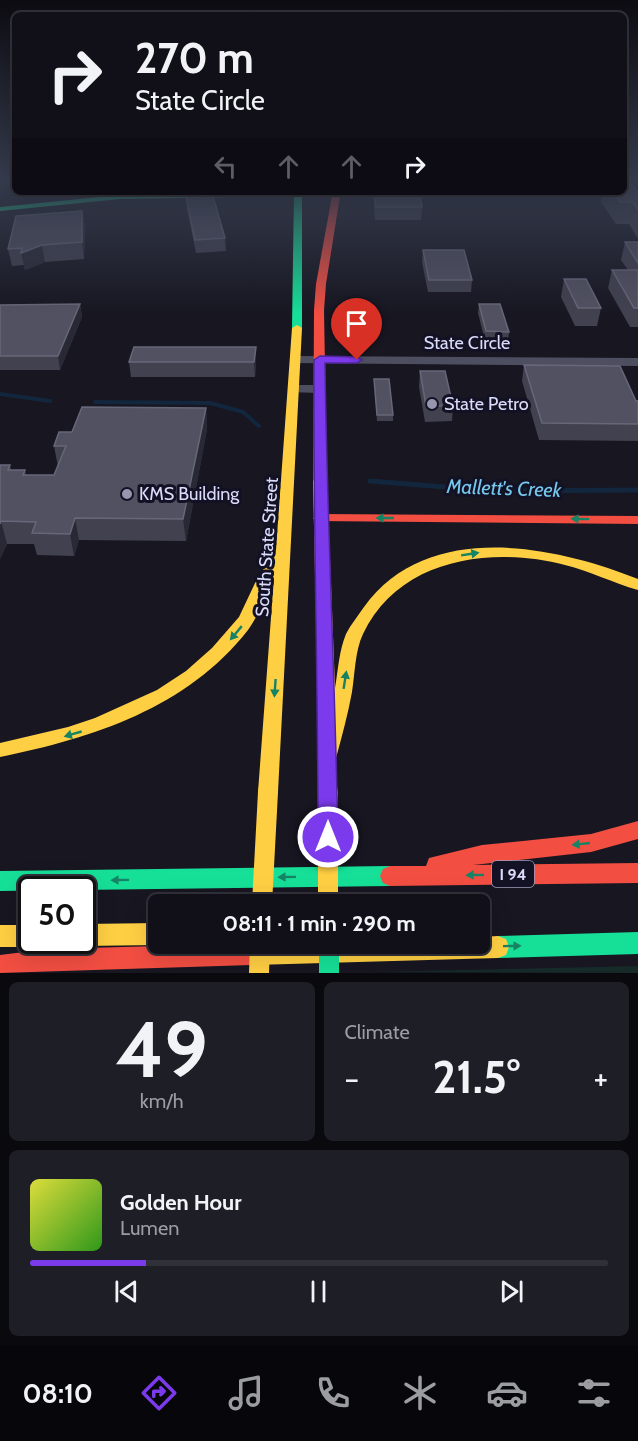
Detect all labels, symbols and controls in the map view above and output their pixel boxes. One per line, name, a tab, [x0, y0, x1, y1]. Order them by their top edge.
text: 270 m	[135, 32, 254, 84]
icon: right	[36, 36, 114, 114]
text: State Circle	[135, 84, 265, 117]
icon: left	[209, 150, 242, 183]
icon: ahead	[272, 150, 305, 183]
icon: ahead	[335, 150, 368, 183]
icon: right	[398, 150, 431, 183]
pin	[331, 298, 382, 360]
icon: arrive	[340, 307, 373, 340]
street label: State Circle	[424, 332, 510, 354]
place label: State Petro	[444, 393, 529, 415]
marker: State Petro	[425, 397, 439, 411]
water label: Mallett's Creek	[445, 474, 563, 502]
street label: South State Street	[251, 476, 283, 618]
place label: KMS Building	[139, 483, 240, 505]
marker: KMS Building	[120, 487, 134, 501]
one-way arrow	[375, 513, 394, 523]
one-way arrow	[570, 514, 589, 524]
one-way arrow	[461, 550, 480, 559]
one-way arrow	[229, 625, 242, 641]
one-way arrow	[341, 670, 350, 689]
one-way arrow	[271, 679, 280, 698]
one-way arrow	[64, 730, 82, 740]
position arrow	[296, 805, 360, 869]
one-way arrow	[572, 839, 591, 849]
road number: I 94	[492, 861, 534, 887]
one-way arrow	[465, 870, 484, 880]
one-way arrow	[278, 872, 297, 882]
one-way arrow	[111, 875, 130, 884]
speed limit sign: 50	[18, 876, 96, 954]
text: 08:11 · 1 min · 290 m	[222, 910, 416, 937]
one-way arrow	[502, 942, 521, 951]
text: 49	[116, 1002, 208, 1097]
text: Climate	[345, 1020, 410, 1044]
text: 21.5°	[432, 1050, 520, 1104]
text: −	[345, 1058, 359, 1098]
text: +	[593, 1058, 608, 1098]
text: km/h	[140, 1089, 184, 1113]
text: Golden Hour	[120, 1189, 241, 1216]
text: Lumen	[120, 1216, 179, 1240]
icon: previous	[110, 1275, 143, 1308]
icon: pause	[302, 1275, 335, 1308]
icon: next	[495, 1275, 528, 1308]
icon: directions	[138, 1372, 180, 1414]
icon: music	[225, 1372, 267, 1414]
icon: phone	[312, 1372, 354, 1414]
icon: climate	[399, 1372, 441, 1414]
icon: car	[486, 1372, 528, 1414]
icon: filters	[573, 1372, 615, 1414]
text: 08:10	[23, 1377, 93, 1410]

